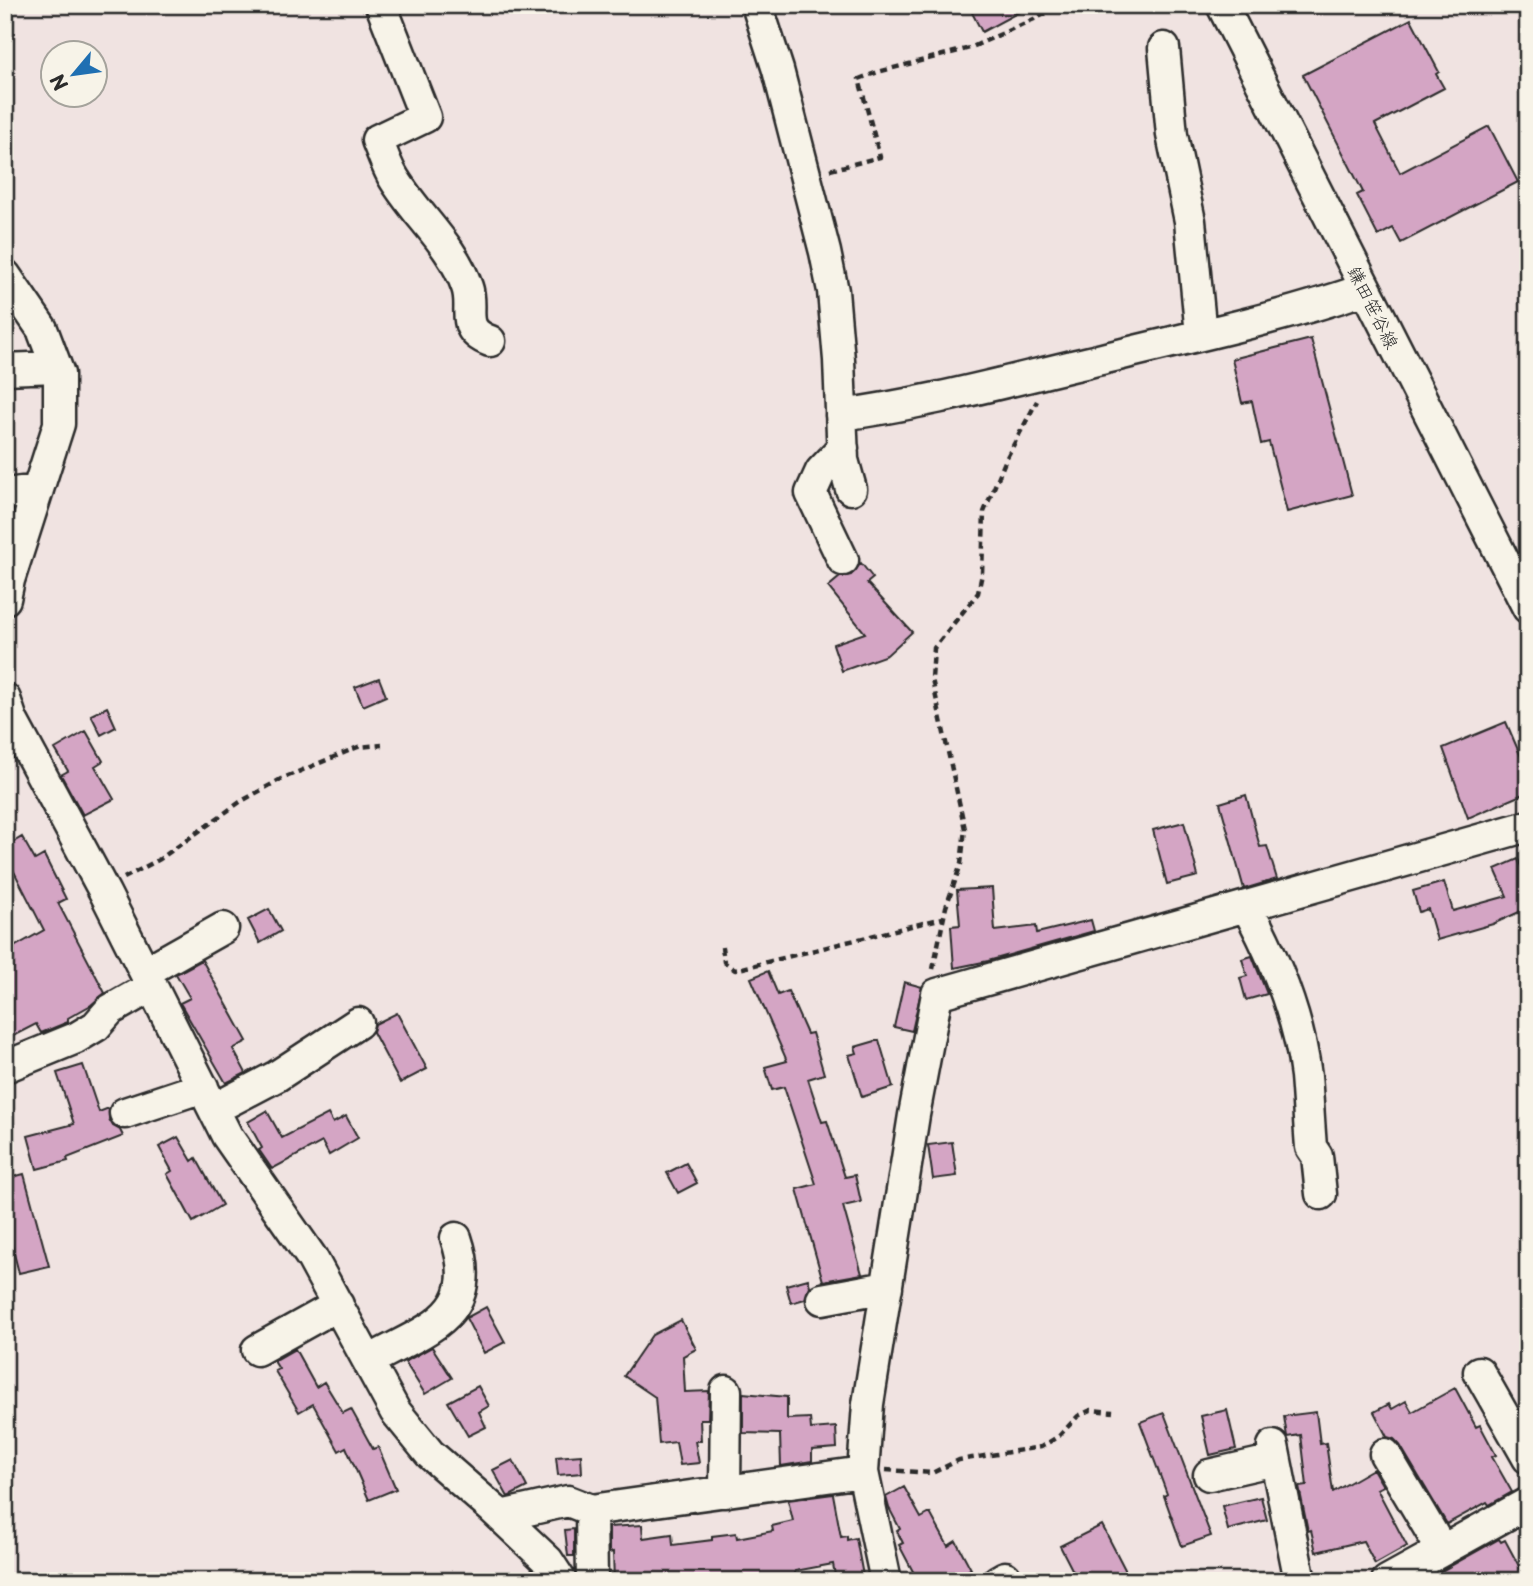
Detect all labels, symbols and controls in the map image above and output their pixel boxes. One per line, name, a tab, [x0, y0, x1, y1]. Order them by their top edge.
north arrow	[38, 38, 108, 108]
text: N	[42, 69, 74, 96]
street label: 鎌田笹谷線	[1342, 261, 1406, 353]

